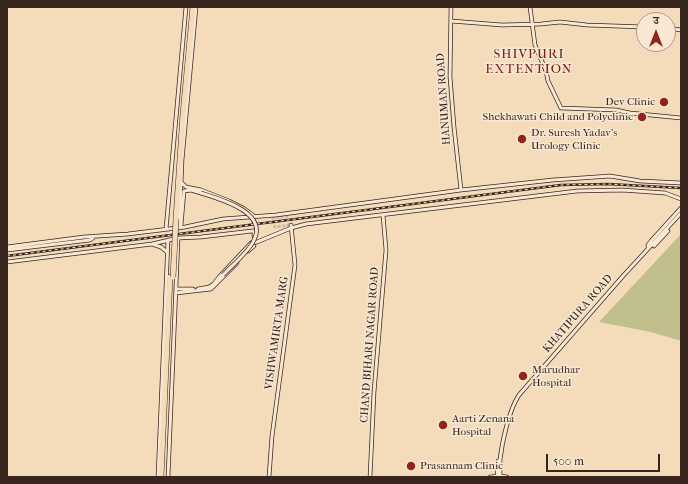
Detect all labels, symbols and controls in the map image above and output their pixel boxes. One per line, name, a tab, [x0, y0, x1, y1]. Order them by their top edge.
north arrow	[636, 12, 676, 52]
text: उ	[653, 14, 659, 27]
district label: SHIVPURI EXTENTION	[485, 47, 573, 78]
street label: HANUMAN ROAD	[434, 52, 454, 146]
place label: Dev Clinic	[605, 95, 655, 109]
marker: Dev Clinic	[658, 96, 670, 108]
place label: Shekhawati Child and Polyclinic	[483, 110, 633, 124]
marker: Shekhawati Child and Polyclinic	[636, 111, 648, 123]
place label: Dr. Suresh Yadav's Urology Clinic	[531, 126, 617, 152]
marker: Dr. Suresh Yadav's Urology Clinic	[516, 133, 528, 145]
street label: CHAND BIHARI NAGAR ROAD	[358, 267, 382, 423]
street label: KHATIPURA ROAD	[540, 272, 616, 356]
street label: VISHWAMIRTA MARG	[263, 275, 291, 391]
place label: Marudhar Hospital	[532, 363, 580, 389]
marker: Marudhar Hospital	[517, 370, 529, 382]
place label: Aarti Zenana Hospital	[452, 412, 514, 438]
marker: Aarti Zenana Hospital	[437, 419, 449, 431]
scale bar	[548, 446, 662, 472]
text: 500 m	[553, 454, 584, 468]
place label: Prasannam Clinic	[420, 459, 503, 473]
marker: Prasannam Clinic	[405, 460, 417, 472]

